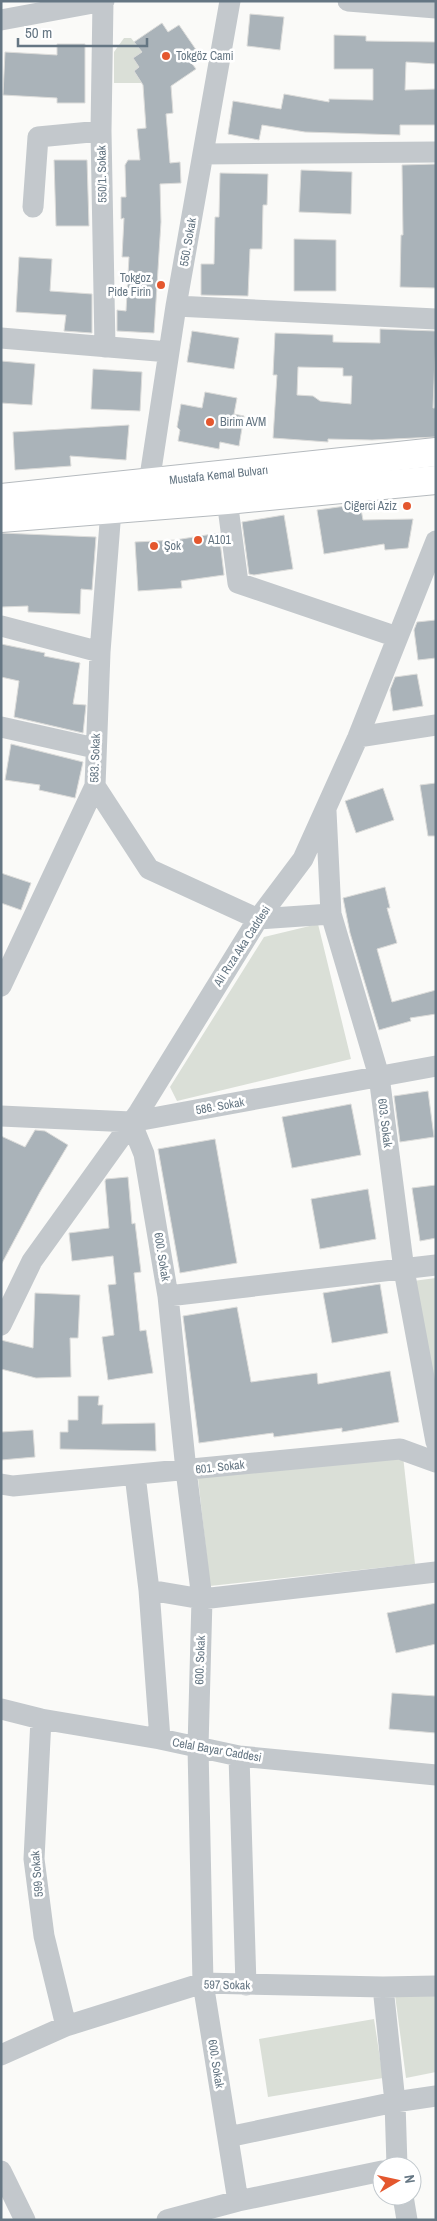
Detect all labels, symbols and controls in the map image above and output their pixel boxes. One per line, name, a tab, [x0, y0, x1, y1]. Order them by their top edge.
scale bar	[18, 15, 146, 47]
text: 50 m	[25, 22, 52, 43]
place label: Tokgöz Cami	[176, 48, 233, 64]
marker: Tokgöz Cami	[160, 50, 172, 62]
street label: 550/1. Sokak	[93, 145, 111, 203]
street label: 550. Sokak	[176, 216, 200, 268]
place label: Tokgoz Pide Firin	[108, 270, 151, 300]
marker: Tokgoz Pide Firin	[155, 279, 167, 291]
place label: Birim AVM	[220, 414, 266, 430]
marker: Birim AVM	[204, 416, 216, 428]
street label: Mustafa Kemal Bulvarı	[169, 462, 269, 488]
place label: Ciğerci Aziz	[344, 498, 397, 514]
marker: Ciğerci Aziz	[401, 500, 413, 512]
place label: A101	[207, 532, 232, 548]
marker: A101	[192, 534, 204, 546]
place label: Şok	[164, 538, 181, 554]
marker: Şok	[148, 540, 160, 552]
street label: 583. Sokak	[86, 733, 104, 783]
street label: Ali Rıza Aka Caddesi	[209, 903, 274, 990]
street label: 586. Sokak	[194, 1094, 246, 1118]
street label: 603. Sokak	[374, 1098, 396, 1148]
street label: 600. Sokak	[150, 1231, 174, 1283]
street label: 601. Sokak	[195, 1456, 245, 1478]
street label: 600. Sokak	[191, 1635, 209, 1685]
street label: Celal Bayar Caddesi	[171, 1734, 263, 1766]
street label: 599 Sokak	[27, 1850, 47, 1898]
street label: 597 Sokak	[204, 1977, 250, 1993]
street label: 600. Sokak	[204, 2038, 228, 2090]
north arrow	[372, 2156, 422, 2206]
text: N	[400, 2173, 419, 2184]

